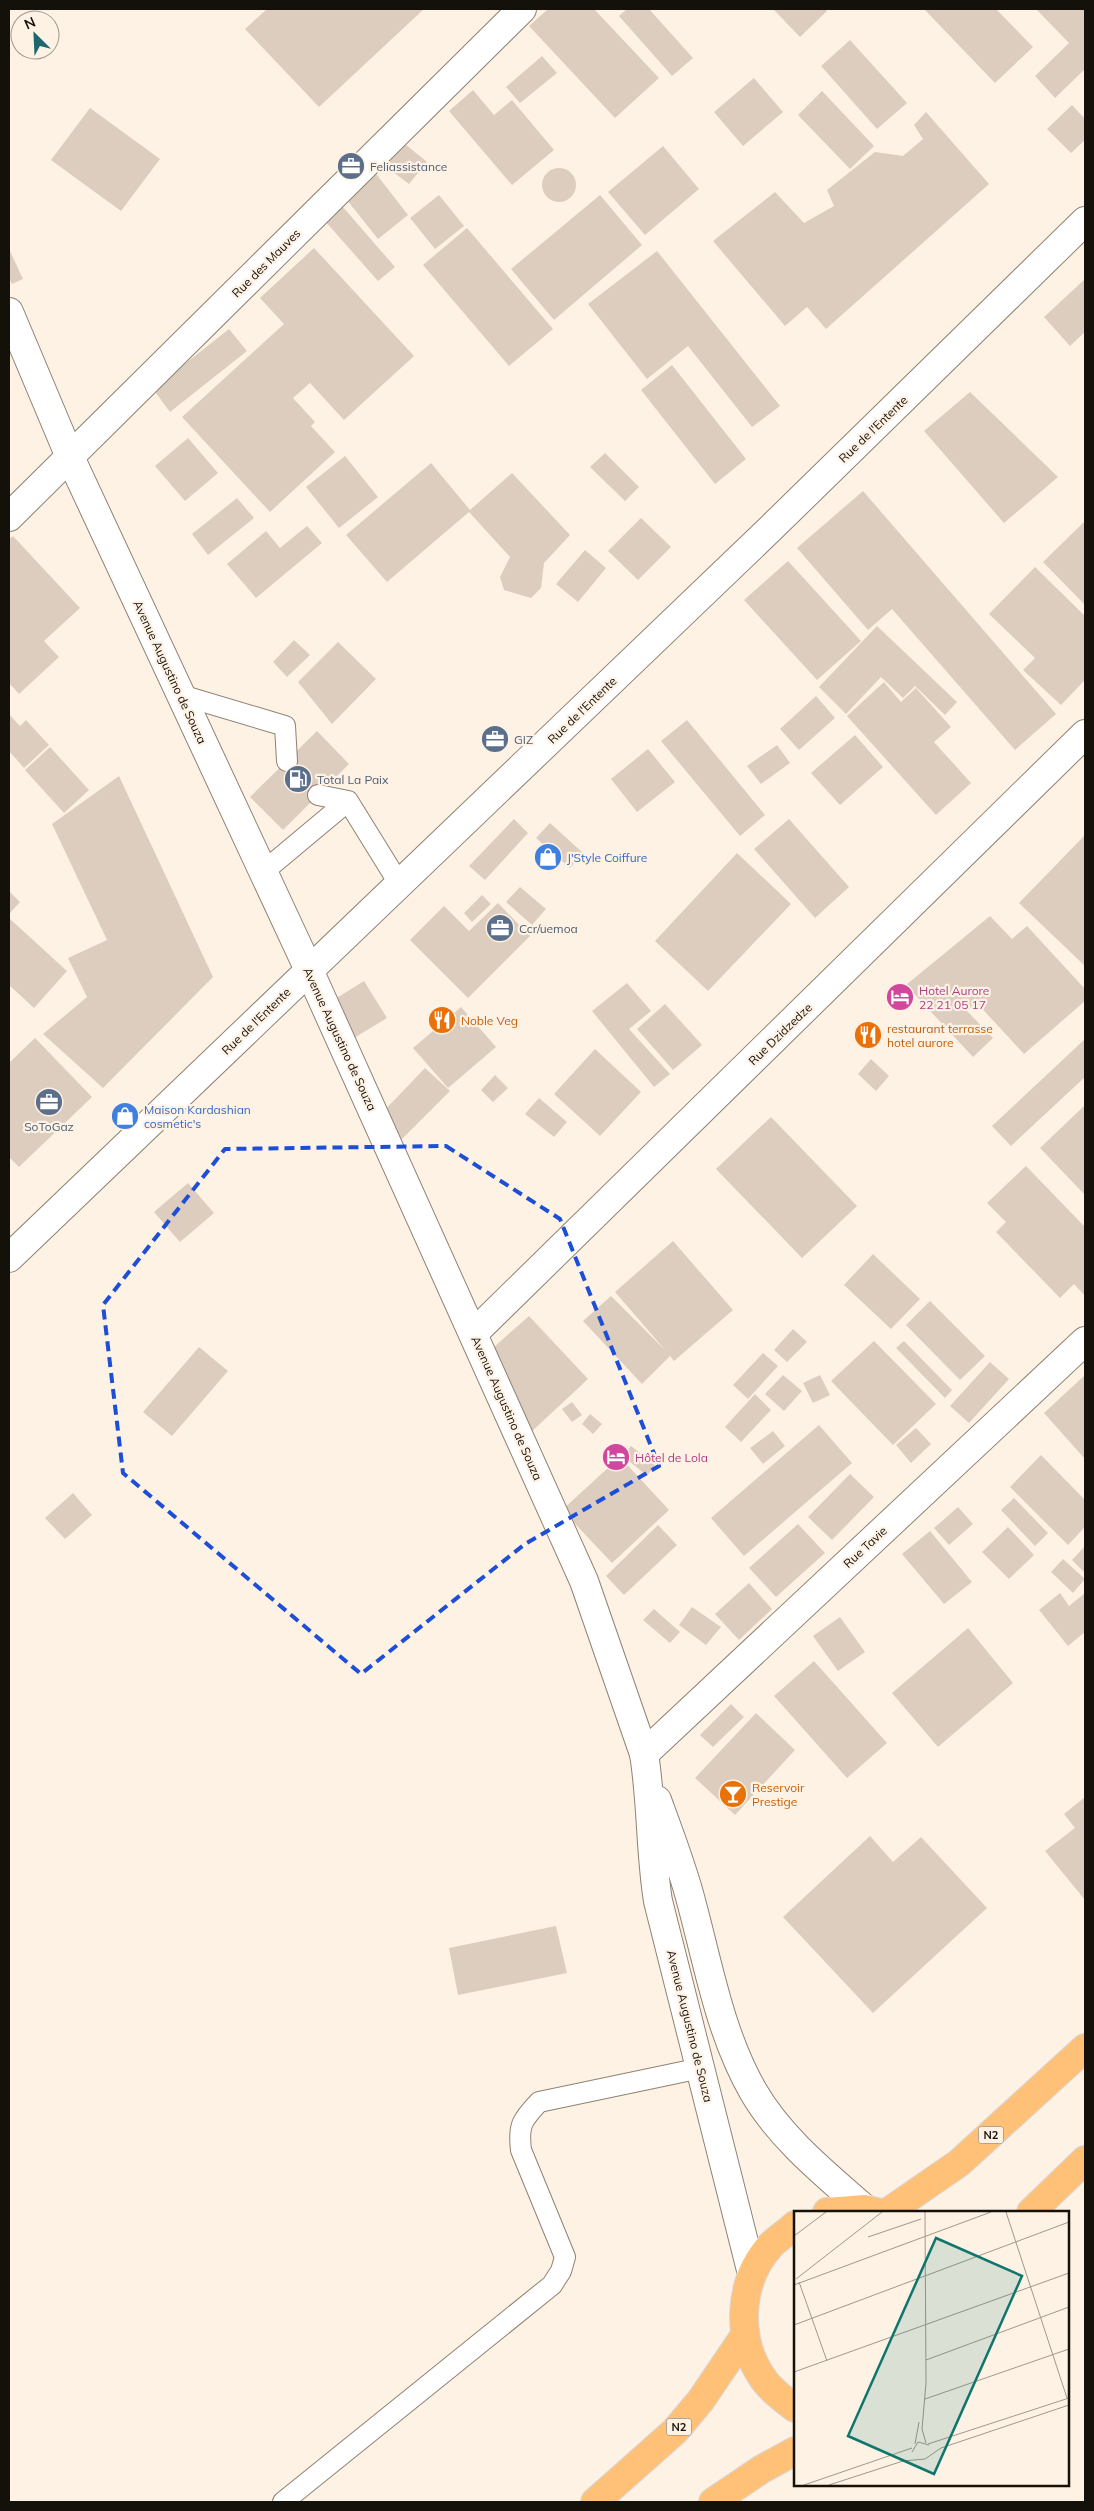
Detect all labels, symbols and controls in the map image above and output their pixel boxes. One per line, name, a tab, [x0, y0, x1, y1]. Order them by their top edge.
north arrow	[10, 10, 60, 60]
text: N	[21, 13, 38, 33]
office icon: Feliassistance	[336, 151, 366, 181]
place label: Feliassistance	[370, 159, 447, 174]
street label: Rue des Mauves	[229, 226, 303, 300]
street label: Rue de l'Entente	[836, 392, 910, 466]
street label: Avenue Augustino de Souza	[130, 598, 210, 746]
street label: Rue de l'Entente	[545, 673, 619, 747]
office icon: GIZ	[480, 724, 510, 754]
place label: GIZ	[514, 732, 533, 747]
fuel station icon: Total La Paix	[283, 764, 313, 794]
place label: Total La Paix	[317, 772, 389, 787]
shop icon: J'Style Coiffure	[533, 842, 563, 872]
place label: J'Style Coiffure	[567, 850, 647, 865]
office icon: Ccr/uemoa	[485, 913, 515, 943]
place label: Ccr/uemoa	[519, 921, 578, 936]
street label: Avenue Augustino de Souza	[300, 965, 380, 1113]
hotel icon: Hotel Aurore 22 21 05 17	[885, 982, 915, 1012]
place label: Hotel Aurore 22 21 05 17	[919, 983, 989, 1012]
street label: Rue de l'Entente	[219, 984, 293, 1058]
street label: Rue Dzidzedze	[745, 1000, 815, 1068]
restaurant icon: Noble Veg	[427, 1005, 457, 1035]
place label: Noble Veg	[461, 1013, 518, 1028]
restaurant icon: restaurant terrasse hotel aurore	[853, 1020, 883, 1050]
place label: restaurant terrasse hotel aurore	[887, 1021, 993, 1050]
office icon: SoToGaz	[34, 1087, 64, 1117]
shop icon: Maison Kardashian cosmetic's	[110, 1101, 140, 1131]
place label: Maison Kardashian cosmetic's	[144, 1102, 251, 1131]
place label: SoToGaz	[24, 1119, 74, 1134]
street label: Avenue Augustino de Souza	[468, 1334, 546, 1482]
hotel icon: Hôtel de Lola	[601, 1442, 631, 1472]
place label: Hôtel de Lola	[635, 1450, 708, 1465]
street label: Rue Tavie	[840, 1523, 890, 1571]
bar icon: Reservoir Prestige	[718, 1779, 748, 1809]
place label: Reservoir Prestige	[752, 1780, 805, 1809]
street label: Avenue Augustino de Souza	[664, 1948, 716, 2104]
road number: N2	[978, 2126, 1004, 2144]
inset map	[794, 2211, 1069, 2486]
road number: N2	[666, 2418, 692, 2436]

